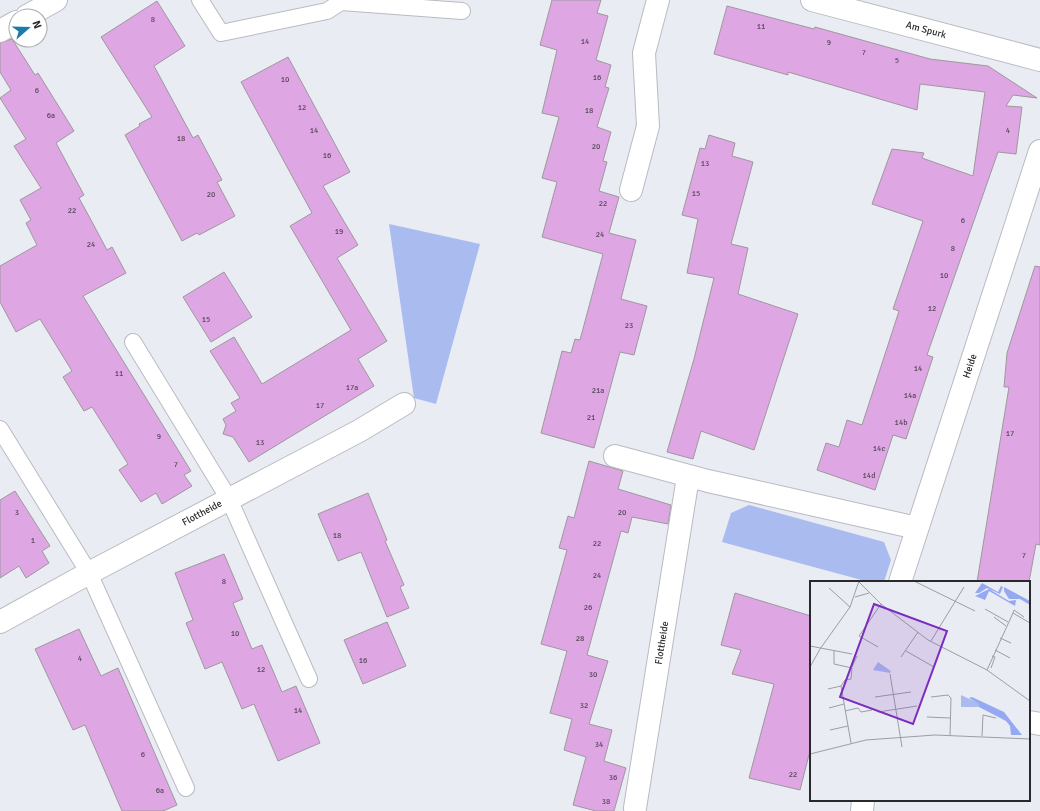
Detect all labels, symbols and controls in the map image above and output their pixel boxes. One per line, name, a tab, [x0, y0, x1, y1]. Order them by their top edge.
north arrow	[8, 8, 48, 48]
house number: 8	[151, 14, 155, 24]
text: N	[30, 19, 44, 31]
street label: Am Spurk	[904, 19, 948, 41]
house number: 11	[757, 21, 765, 31]
house number: 14	[581, 36, 590, 46]
house number: 9	[827, 37, 831, 47]
house number: 7	[862, 47, 866, 57]
house number: 5	[895, 55, 899, 65]
house number: 16	[593, 72, 601, 82]
house number: 10	[281, 74, 289, 84]
house number: 6	[35, 85, 39, 95]
house number: 12	[298, 102, 306, 112]
house number: 18	[585, 105, 593, 115]
house number: 6a	[47, 110, 55, 120]
house number: 14	[310, 125, 319, 135]
house number: 4	[1006, 125, 1011, 135]
house number: 18	[177, 133, 185, 143]
house number: 20	[592, 141, 600, 151]
house number: 16	[323, 150, 331, 160]
house number: 13	[701, 158, 709, 168]
house number: 15	[692, 188, 700, 198]
house number: 20	[207, 189, 215, 199]
house number: 22	[599, 198, 607, 208]
house number: 22	[68, 205, 76, 215]
house number: 6	[961, 215, 965, 225]
house number: 19	[335, 226, 343, 236]
house number: 24	[596, 229, 605, 239]
house number: 24	[87, 239, 96, 249]
house number: 8	[951, 243, 955, 253]
house number: 10	[940, 270, 948, 280]
house number: 12	[928, 303, 936, 313]
house number: 15	[202, 314, 210, 324]
house number: 23	[625, 320, 633, 330]
street label: Heide	[960, 352, 980, 380]
house number: 14	[914, 363, 923, 373]
house number: 11	[115, 368, 123, 378]
house number: 17a	[346, 382, 358, 392]
house number: 21a	[592, 385, 604, 395]
house number: 14a	[904, 390, 916, 400]
house number: 17	[316, 400, 324, 410]
house number: 21	[587, 412, 595, 422]
house number: 14b	[895, 417, 907, 427]
house number: 17	[1006, 428, 1014, 438]
house number: 9	[157, 431, 161, 441]
house number: 13	[256, 437, 264, 447]
house number: 14c	[873, 443, 885, 453]
house number: 7	[174, 459, 178, 469]
house number: 14d	[863, 470, 875, 480]
street label: Flottheide	[180, 497, 224, 529]
house number: 3	[15, 507, 19, 517]
house number: 20	[618, 507, 626, 517]
house number: 18	[333, 530, 341, 540]
house number: 1	[31, 535, 35, 545]
house number: 22	[593, 538, 601, 548]
house number: 7	[1022, 550, 1026, 560]
house number: 24	[593, 570, 602, 580]
house number: 8	[222, 576, 226, 586]
inset map	[810, 581, 1030, 801]
house number: 26	[584, 602, 592, 612]
street label: Flottheide	[653, 621, 671, 665]
house number: 10	[231, 628, 239, 638]
house number: 28	[576, 633, 584, 643]
house number: 4	[78, 653, 83, 663]
house number: 16	[359, 655, 367, 665]
house number: 12	[257, 664, 265, 674]
house number: 30	[589, 669, 597, 679]
house number: 32	[580, 700, 588, 710]
house number: 14	[294, 705, 303, 715]
house number: 34	[595, 739, 604, 749]
house number: 6	[141, 749, 145, 759]
house number: 22	[789, 769, 797, 779]
house number: 36	[609, 772, 617, 782]
house number: 6a	[156, 785, 164, 795]
house number: 38	[602, 796, 610, 806]

